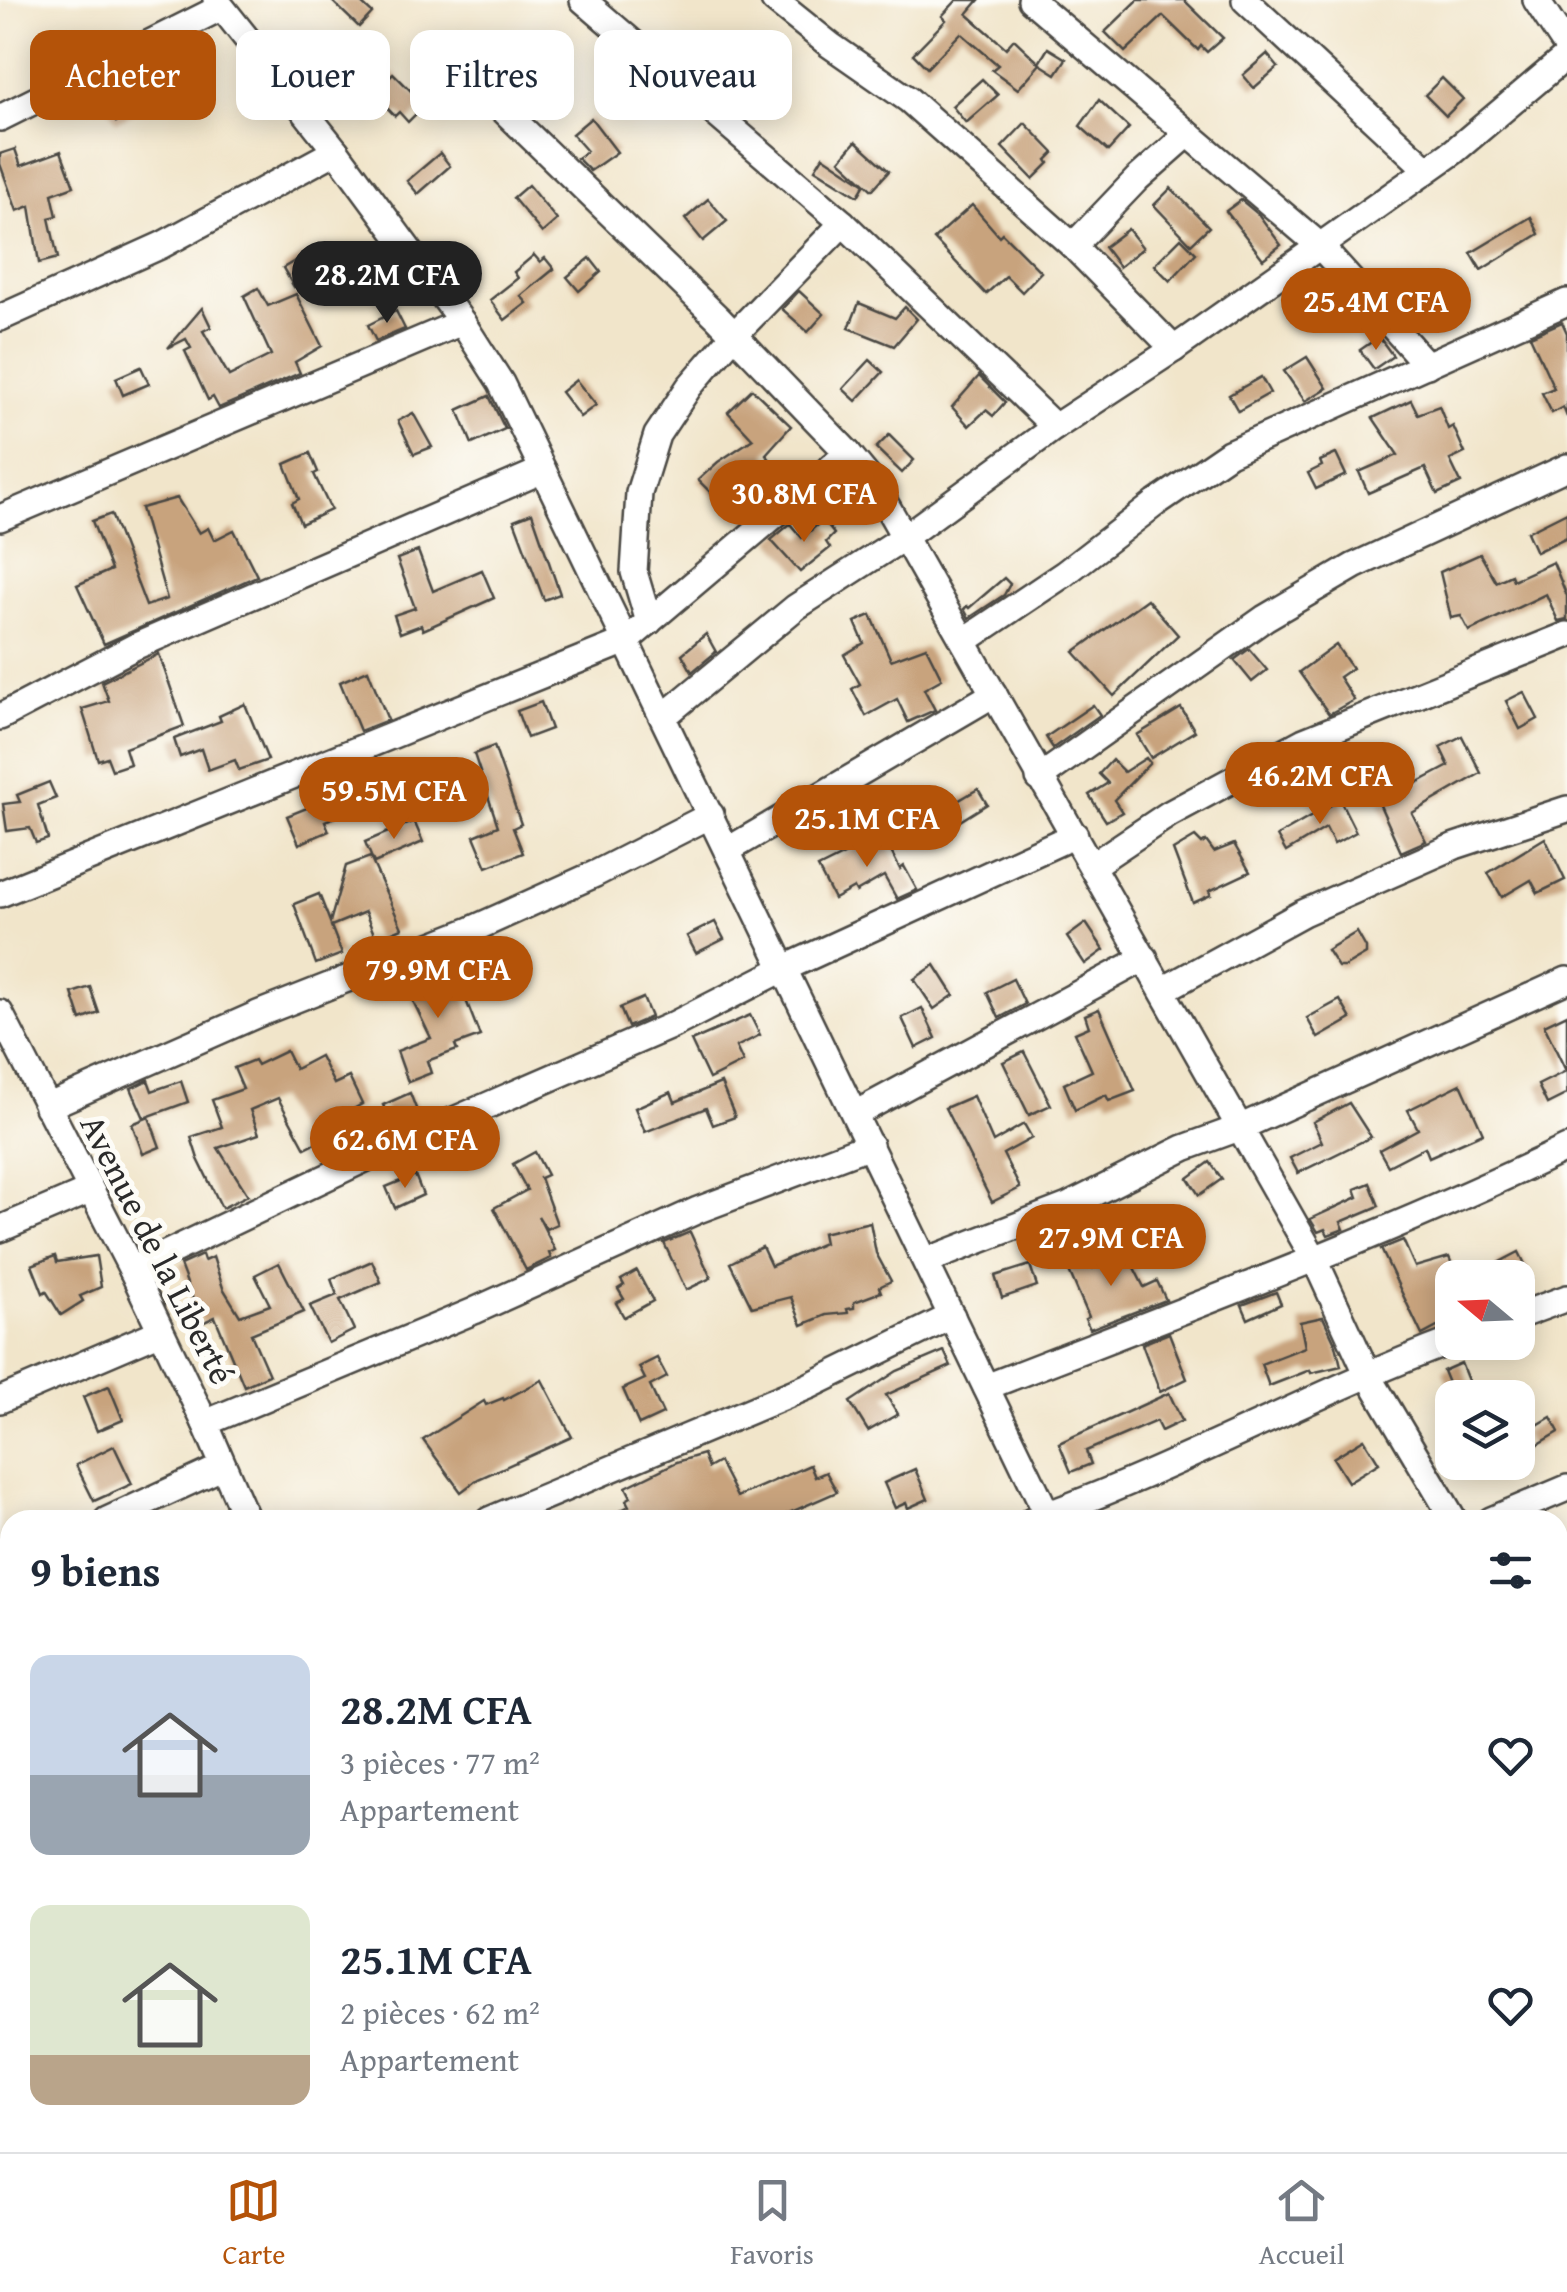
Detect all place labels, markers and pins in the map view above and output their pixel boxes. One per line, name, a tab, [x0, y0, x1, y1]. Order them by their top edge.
pin: 28.2M CFA	[273, 241, 501, 326]
pin: 25.4M CFA	[1262, 268, 1490, 353]
pin: 30.8M CFA	[690, 460, 918, 545]
pin: 46.2M CFA	[1206, 742, 1434, 827]
pin: 59.5M CFA	[280, 757, 508, 842]
pin: 25.1M CFA	[753, 785, 981, 870]
pin: 79.9M CFA	[324, 936, 552, 1021]
pin: 62.6M CFA	[291, 1106, 519, 1191]
pin: 27.9M CFA	[997, 1204, 1225, 1289]

